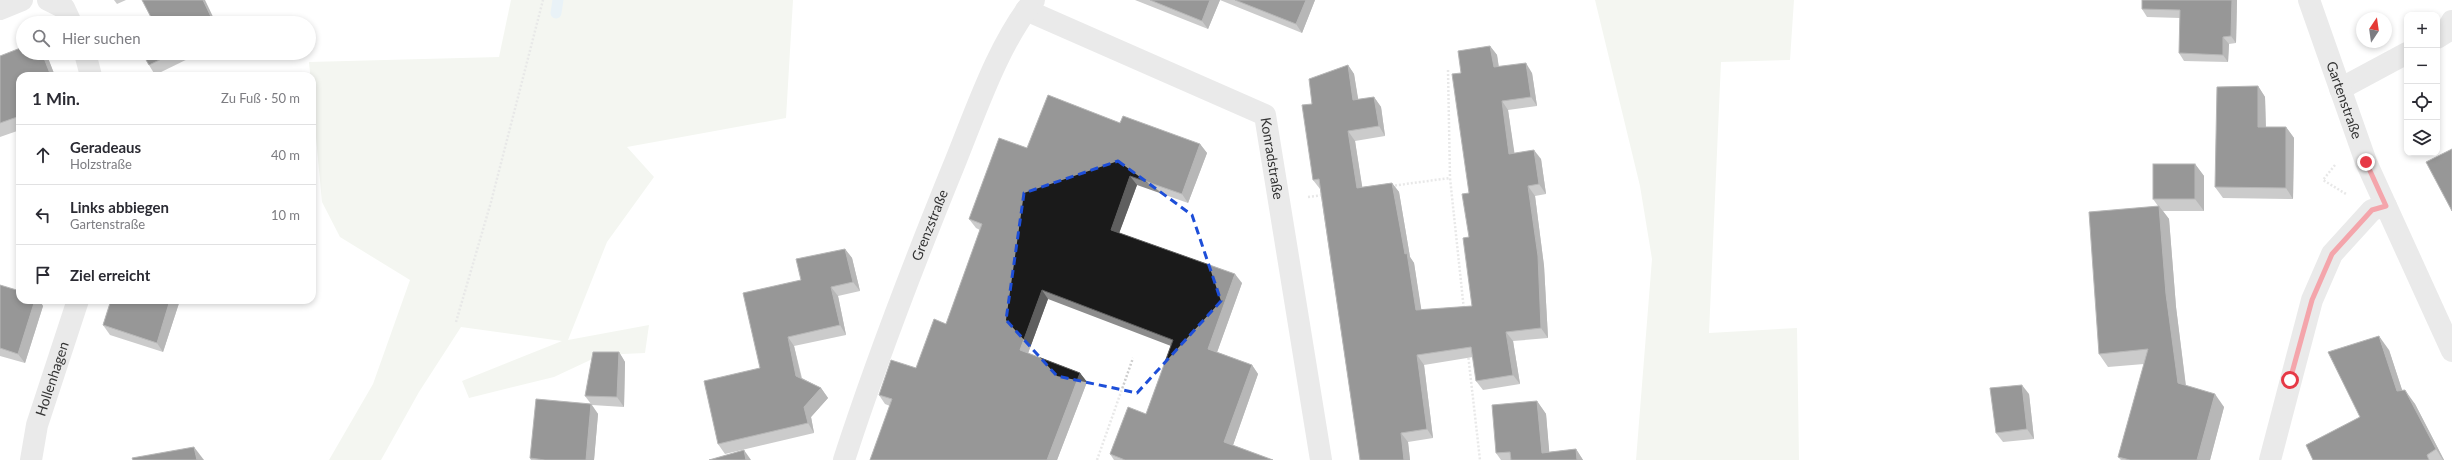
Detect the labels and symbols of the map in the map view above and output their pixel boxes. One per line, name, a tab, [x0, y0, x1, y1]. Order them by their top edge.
north arrow	[2356, 12, 2392, 48]
street label: Gartenstraße	[2323, 59, 2366, 141]
street label: Konradstraße	[1258, 116, 1288, 201]
route end	[2357, 153, 2375, 171]
street label: Grenzstraße	[908, 187, 951, 263]
street label: Hollenhagen	[31, 339, 72, 418]
route start	[2281, 371, 2299, 389]

